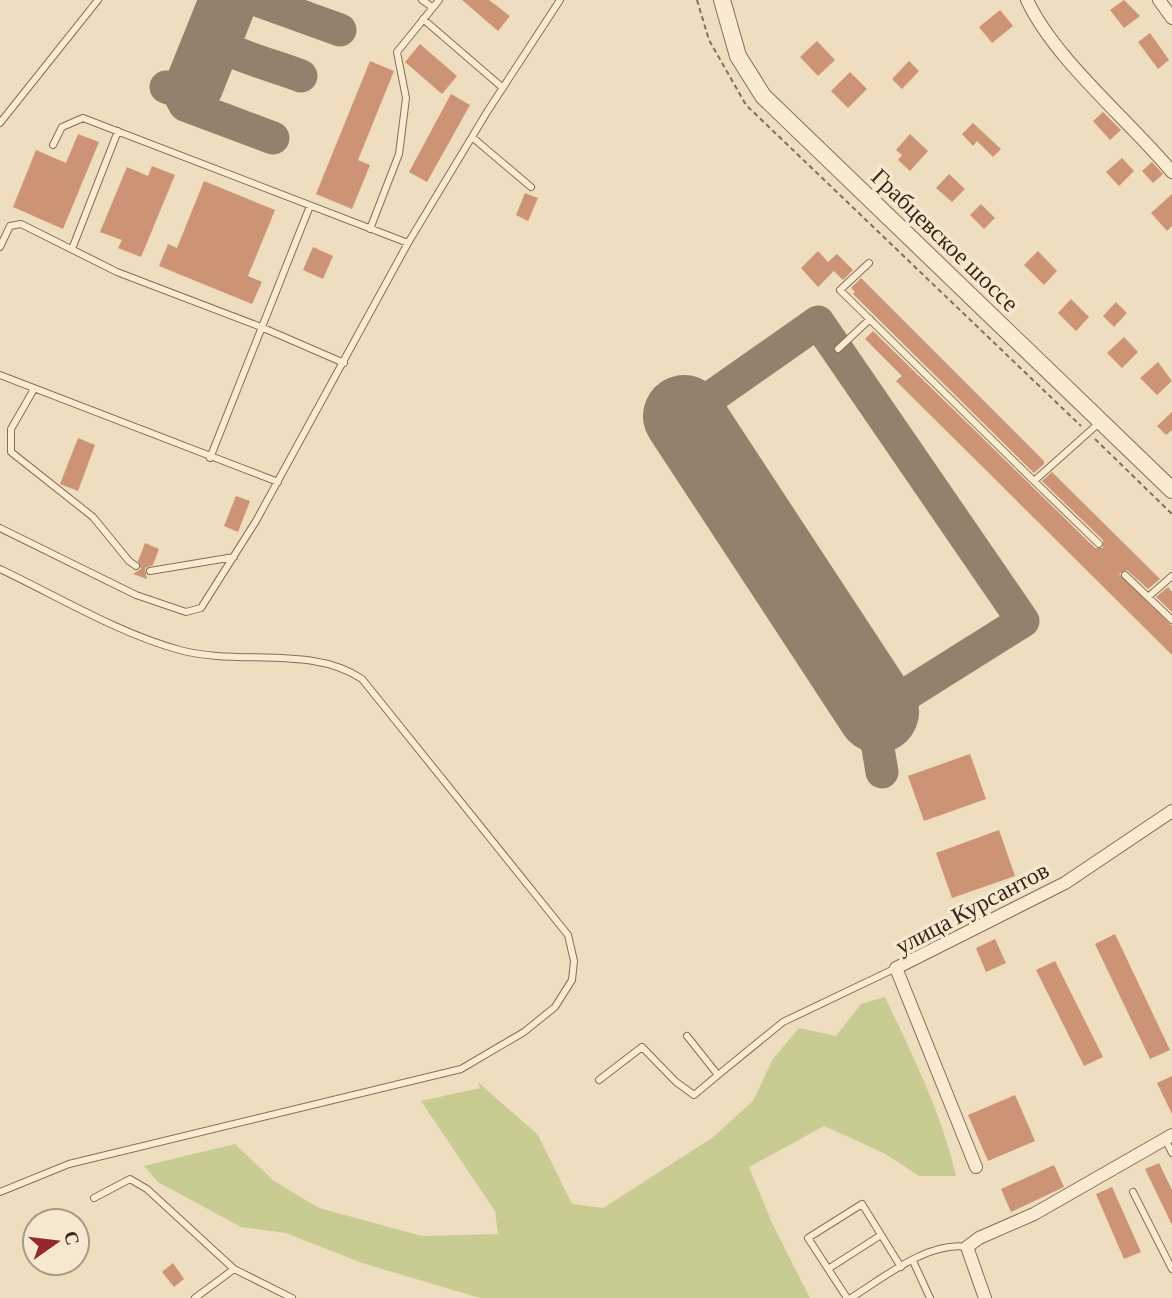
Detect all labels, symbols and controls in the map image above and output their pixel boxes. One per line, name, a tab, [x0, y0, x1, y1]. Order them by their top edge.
street label: Грабцевское шоссе	[866, 163, 1024, 317]
street label: улица Курсантов	[890, 856, 1053, 959]
north arrow	[21, 1207, 91, 1277]
text: С	[60, 1229, 84, 1247]

